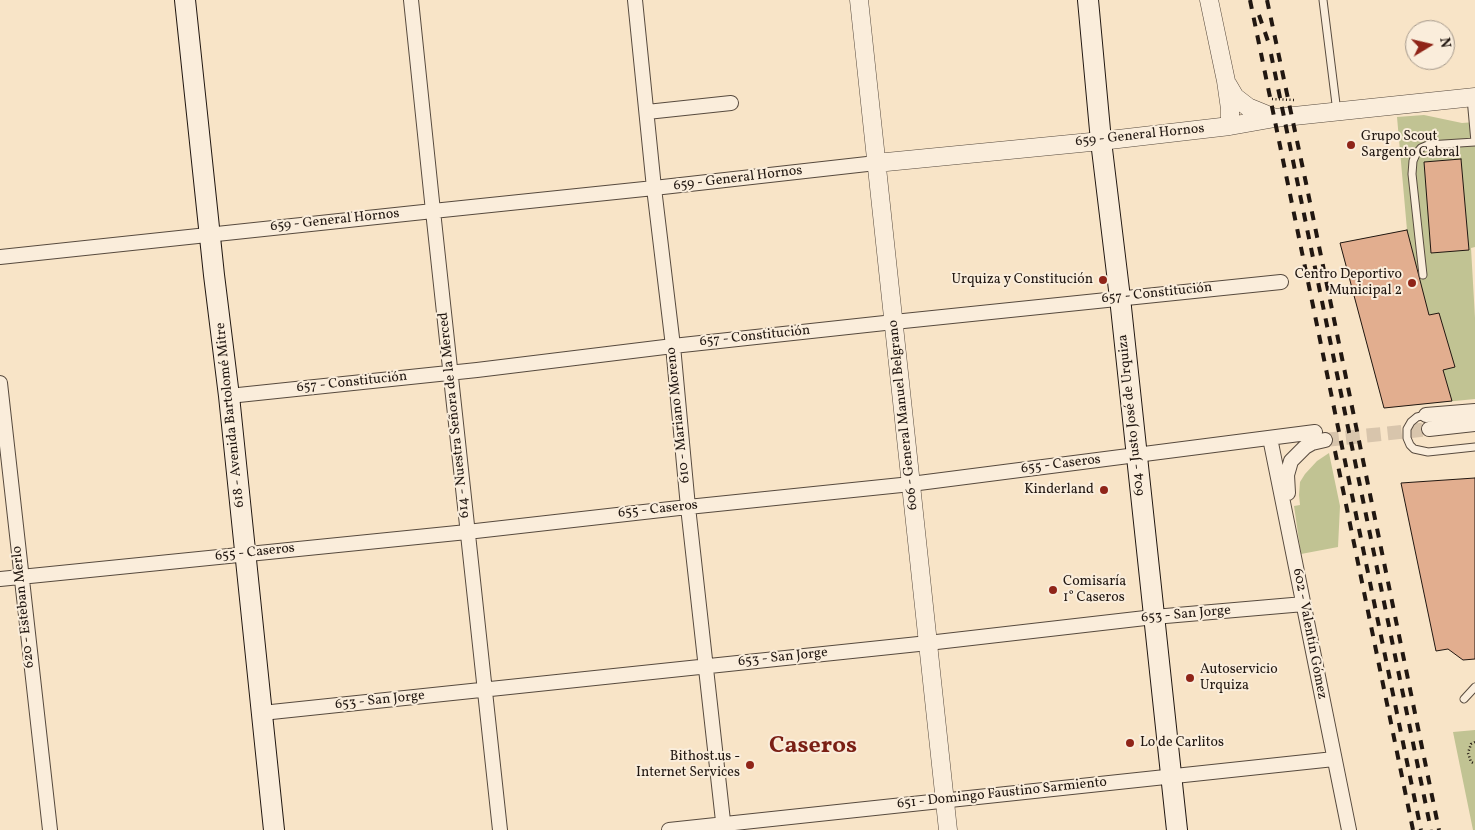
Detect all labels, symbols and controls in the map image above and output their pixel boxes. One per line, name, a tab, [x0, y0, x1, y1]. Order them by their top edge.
north arrow	[1405, 20, 1455, 70]
text: N	[1434, 36, 1454, 49]
street label: 659 - General Hornos	[1075, 121, 1205, 151]
place label: Grupo Scout Sargento Cabral	[1361, 129, 1460, 162]
marker: Grupo Scout Sargento Cabral	[1345, 139, 1357, 151]
street label: 659 - General Hornos	[673, 163, 803, 195]
street label: 659 - General Hornos	[270, 206, 400, 236]
place label: Centro Deportivo Municipal 2	[1295, 267, 1402, 300]
place label: Urquiza y Constitución	[952, 272, 1093, 288]
marker: Urquiza y Constitución	[1097, 274, 1109, 286]
marker: Centro Deportivo Municipal 2	[1406, 277, 1418, 289]
street label: 657 - Constitución	[1101, 280, 1213, 308]
street label: 614 - Nuestra Señora de la Merced	[436, 311, 474, 519]
street label: 606 - General Manuel Belgrano	[886, 319, 922, 511]
street label: 618 - Avenida Bartolomé Mitre	[213, 322, 249, 508]
street label: 657 - Constitución	[699, 323, 811, 351]
street label: 604 - Justo José de Urquiza	[1115, 333, 1149, 497]
street label: 610 - Mariano Moreno	[664, 346, 694, 484]
street label: 657 - Constitución	[296, 369, 408, 397]
street label: 655 - Caseros	[1020, 452, 1102, 478]
place label: Kinderland	[1024, 482, 1094, 498]
marker: Kinderland	[1098, 484, 1110, 496]
street label: 655 - Caseros	[617, 497, 699, 523]
street label: 655 - Caseros	[214, 540, 296, 566]
street label: 620 - Esteban Merlo	[9, 545, 39, 669]
street label: 602 - Valentín Gómez	[1288, 567, 1330, 701]
place label: Comisaría 1° Caseros	[1063, 574, 1126, 606]
marker: Comisaría 1° Caseros	[1047, 584, 1059, 596]
street label: 653 - San Jorge	[1140, 603, 1232, 627]
street label: 653 - San Jorge	[737, 645, 829, 671]
place label: Autoservicio Urquiza	[1200, 662, 1278, 694]
marker: Autoservicio Urquiza	[1184, 672, 1196, 684]
street label: 653 - San Jorge	[334, 688, 426, 714]
district label: Caseros	[769, 734, 857, 762]
place label: Lo de Carlitos	[1140, 735, 1224, 751]
marker: Lo de Carlitos	[1124, 737, 1136, 749]
place label: Bithost.us - Internet Services	[636, 749, 740, 782]
marker: Bithost.us - Internet Services	[744, 759, 756, 771]
street label: 651 - Domingo Faustino Sarmiento	[896, 775, 1108, 813]

